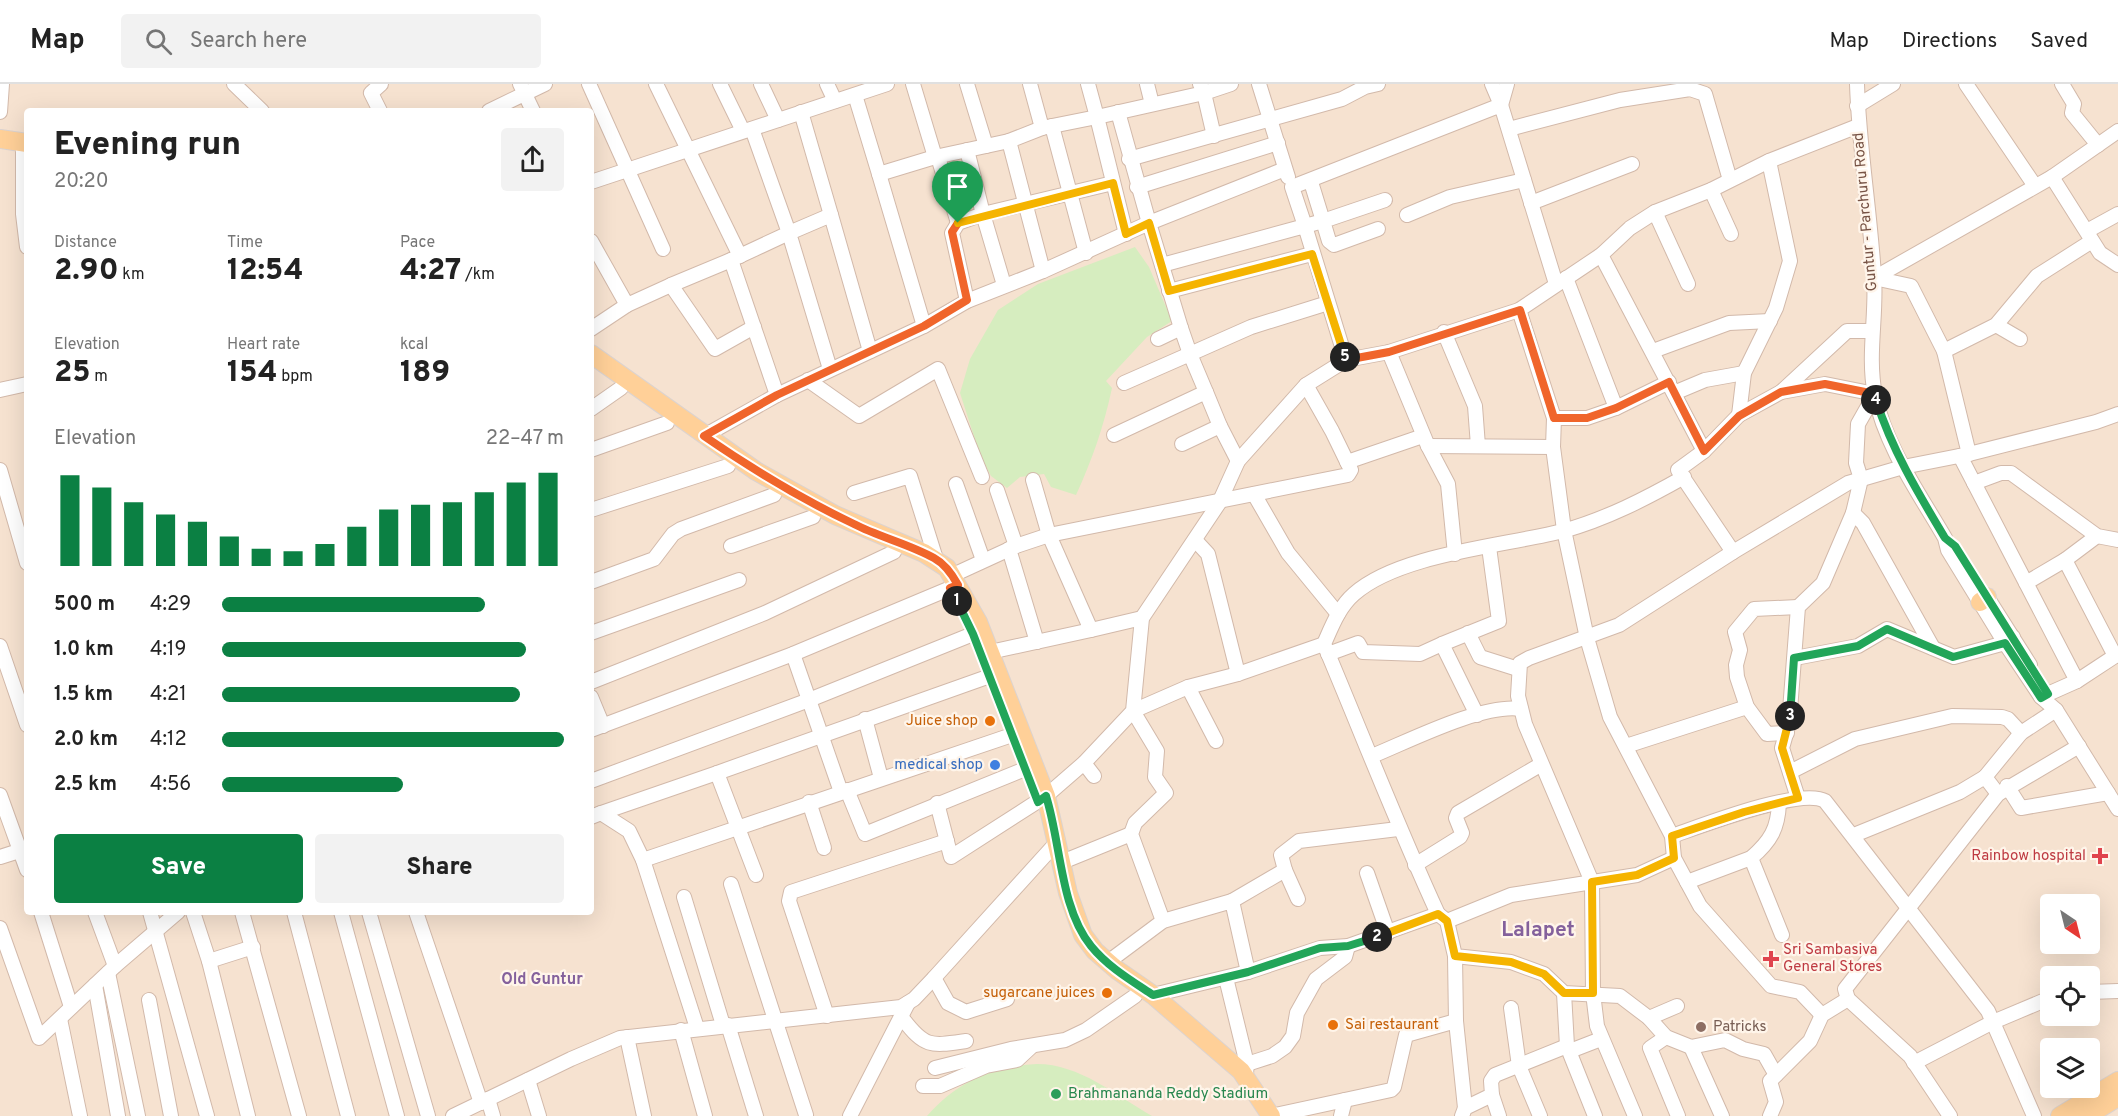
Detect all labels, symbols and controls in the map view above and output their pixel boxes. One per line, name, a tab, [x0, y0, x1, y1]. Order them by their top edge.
search box	[121, 14, 541, 68]
text: Map	[30, 23, 85, 59]
icon: search	[142, 25, 175, 58]
text: Search here	[190, 28, 307, 55]
text: Map	[1829, 28, 1869, 55]
text: Directions	[1902, 28, 1997, 55]
text: Saved	[2030, 28, 2088, 55]
text: Evening run	[54, 125, 241, 167]
button: share	[501, 128, 564, 191]
street label: Guntur - Parchuru Road	[1850, 132, 1882, 292]
pin	[932, 161, 983, 223]
text: 20:20	[54, 169, 109, 195]
icon: arrive	[941, 170, 974, 203]
text: Distance	[54, 233, 117, 253]
text: Time	[227, 233, 263, 253]
text: Pace	[400, 233, 435, 253]
text: 2.90	[54, 253, 119, 290]
text: 12:54	[227, 253, 303, 290]
text: 4:27	[400, 253, 461, 290]
text: km	[119, 265, 144, 285]
text: /km	[461, 265, 495, 285]
text: Elevation	[54, 335, 120, 355]
text: Heart rate	[227, 335, 300, 355]
text: kcal	[400, 335, 428, 355]
pin: 5	[1330, 342, 1360, 372]
text: 5	[1340, 347, 1350, 367]
text: 25	[54, 355, 91, 392]
text: 154	[227, 355, 278, 392]
text: 189	[400, 355, 450, 392]
text: m	[91, 367, 108, 387]
text: bpm	[278, 367, 313, 387]
pin: 4	[1861, 385, 1891, 415]
text: 4	[1871, 390, 1881, 410]
text: Elevation	[54, 426, 136, 452]
text: 22–47 m	[486, 426, 564, 452]
pin: 1	[942, 586, 972, 616]
text: 1	[954, 591, 960, 611]
text: 500 m	[54, 592, 115, 618]
text: 4:29	[150, 592, 191, 618]
text: 1.0 km	[54, 637, 114, 663]
text: 4:19	[150, 637, 186, 663]
text: 1.5 km	[54, 682, 113, 708]
text: 4:21	[150, 682, 187, 708]
pin: 3	[1775, 701, 1805, 731]
text: 3	[1785, 706, 1795, 726]
place label: Juice shop	[906, 712, 978, 731]
marker: Juice shop	[983, 714, 997, 728]
text: 2.0 km	[54, 727, 118, 753]
text: 4:12	[150, 727, 187, 753]
place label: medical shop	[894, 756, 983, 775]
marker: medical shop	[988, 758, 1002, 772]
text: 2.5 km	[54, 772, 117, 798]
text: 4:56	[150, 772, 191, 798]
button: Save	[54, 834, 303, 903]
button: Share	[315, 834, 564, 903]
place label: Rainbow hospital	[1971, 847, 2086, 866]
marker: Rainbow hospital	[2091, 847, 2109, 865]
north arrow	[2040, 894, 2100, 954]
map controls	[2040, 894, 2100, 1098]
district label: Lalapet	[1501, 917, 1575, 944]
pin: 2	[1362, 922, 1392, 952]
text: 2	[1372, 927, 1382, 947]
place label: Sri Sambasiva General Stores	[1783, 941, 1882, 977]
marker: Sri Sambasiva General Stores	[1764, 952, 1778, 966]
button: locate	[2040, 966, 2100, 1026]
district label: Old Guntur	[501, 970, 583, 990]
place label: sugarcane juices	[983, 984, 1095, 1003]
marker: sugarcane juices	[1100, 986, 1114, 1000]
place label: Sai restaurant	[1345, 1016, 1439, 1035]
marker: Sai restaurant	[1326, 1018, 1340, 1032]
place label: Patricks	[1713, 1018, 1767, 1037]
marker: Patricks	[1694, 1020, 1708, 1034]
button: layers	[2040, 1038, 2100, 1098]
place label: Brahmananda Reddy Stadium	[1068, 1085, 1268, 1104]
marker: Brahmananda Reddy Stadium	[1049, 1087, 1063, 1101]

